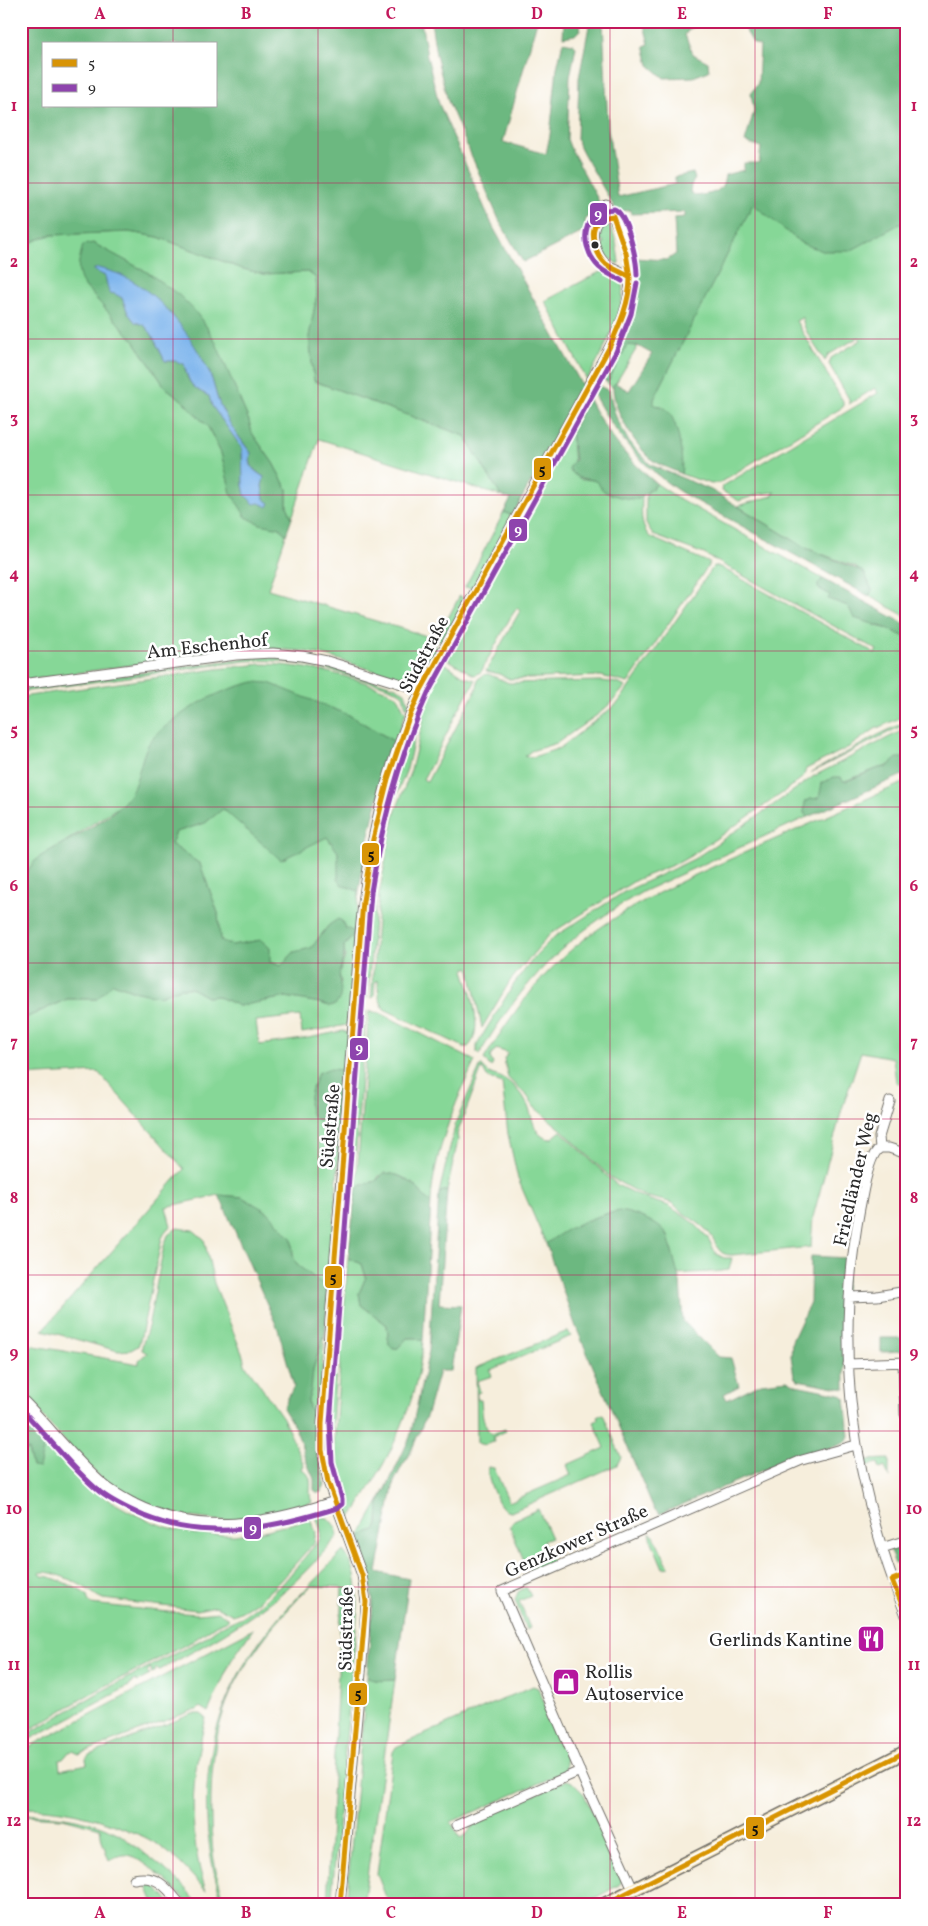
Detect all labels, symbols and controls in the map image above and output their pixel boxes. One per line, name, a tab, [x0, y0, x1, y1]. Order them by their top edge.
text: A	[94, 4, 106, 26]
text: B	[241, 4, 252, 26]
text: C	[386, 4, 396, 26]
text: D	[531, 4, 543, 26]
text: E	[677, 4, 687, 26]
text: F	[823, 4, 833, 26]
legend	[42, 42, 218, 108]
text: 5	[88, 54, 95, 75]
text: 9	[88, 78, 96, 99]
text: 1	[11, 96, 17, 118]
text: 1	[911, 96, 917, 118]
line badge: 9	[589, 202, 608, 226]
text: 9	[594, 206, 602, 225]
unlabelled marker	[590, 240, 600, 250]
text: 2	[10, 252, 18, 274]
text: 2	[910, 252, 918, 274]
text: 3	[10, 408, 18, 430]
text: 3	[910, 408, 918, 430]
line badge: 5	[533, 457, 552, 481]
text: 5	[539, 461, 546, 480]
line badge: 9	[508, 518, 528, 542]
text: 9	[514, 522, 522, 541]
text: 4	[9, 564, 19, 586]
text: 4	[909, 564, 919, 586]
street label: Südstraße	[393, 612, 456, 698]
street label: Am Eschenhof	[146, 628, 270, 666]
text: 5	[10, 720, 18, 742]
text: 5	[910, 720, 918, 742]
line badge: 5	[361, 842, 380, 866]
text: 5	[368, 846, 375, 865]
text: 6	[10, 876, 19, 898]
text: 6	[910, 876, 919, 898]
text: 7	[10, 1032, 18, 1054]
text: 7	[910, 1032, 918, 1054]
line badge: 9	[349, 1037, 369, 1061]
text: 9	[355, 1040, 363, 1059]
street label: Südstraße	[314, 1083, 348, 1169]
street label: Friedländer Weg	[828, 1110, 884, 1249]
text: 8	[10, 1188, 18, 1210]
text: 8	[910, 1188, 918, 1210]
line badge: 5	[324, 1265, 343, 1289]
text: 5	[330, 1269, 337, 1288]
text: 9	[10, 1343, 19, 1365]
text: 9	[910, 1343, 919, 1365]
text: 10	[6, 1499, 22, 1521]
street label: Genzkower Straße	[501, 1499, 652, 1585]
text: 10	[906, 1499, 922, 1521]
line badge: 9	[243, 1516, 262, 1540]
text: 9	[249, 1520, 257, 1539]
street label: Südstraße	[333, 1587, 361, 1672]
restaurant icon: Gerlinds Kantine	[856, 1624, 886, 1654]
place label: Gerlinds Kantine	[709, 1628, 852, 1654]
text: 11	[8, 1655, 20, 1677]
text: 11	[908, 1655, 920, 1677]
place label: Rollis Autoservice	[585, 1660, 684, 1708]
shop icon: Rollis Autoservice	[551, 1667, 581, 1697]
line badge: 5	[348, 1682, 368, 1706]
text: 5	[355, 1685, 362, 1704]
text: 12	[7, 1811, 21, 1833]
text: 12	[907, 1811, 921, 1833]
line badge: 5	[745, 1816, 765, 1840]
text: 5	[752, 1820, 759, 1839]
text: A	[94, 1903, 106, 1925]
text: B	[241, 1903, 252, 1925]
text: C	[386, 1903, 396, 1925]
text: D	[531, 1903, 543, 1925]
text: E	[677, 1903, 687, 1925]
text: F	[823, 1903, 833, 1925]

